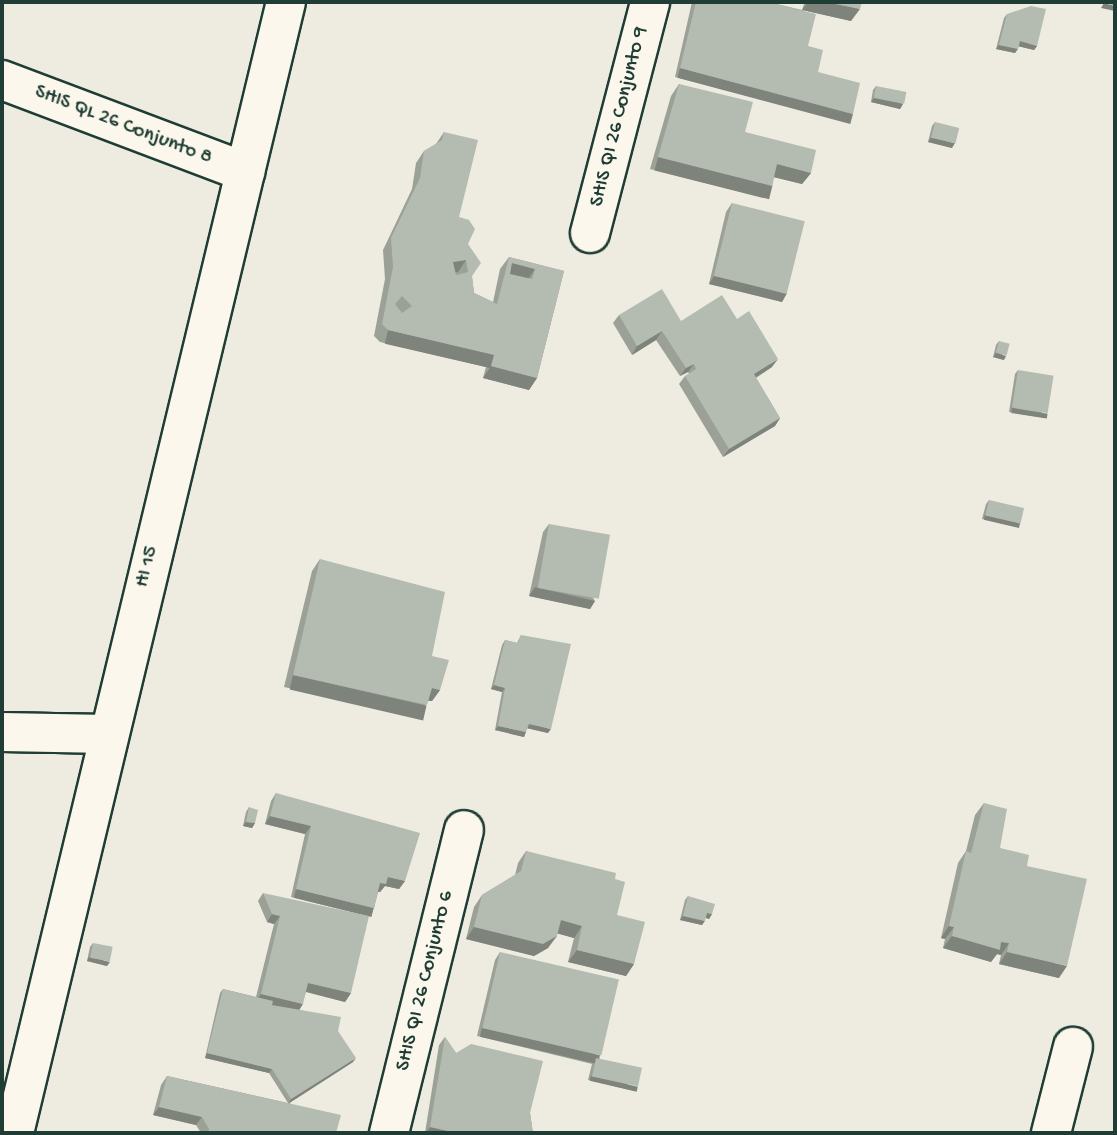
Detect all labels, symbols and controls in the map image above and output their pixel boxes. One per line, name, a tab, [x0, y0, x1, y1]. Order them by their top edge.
street label: SHIS QI 26 Conjunto 9	[585, 24, 655, 210]
street label: SHIS QL 26 Conjunto 8	[31, 80, 215, 172]
street label: HI 15	[131, 544, 165, 590]
street label: SHIS QI 26 Conjunto 6	[391, 888, 461, 1074]

